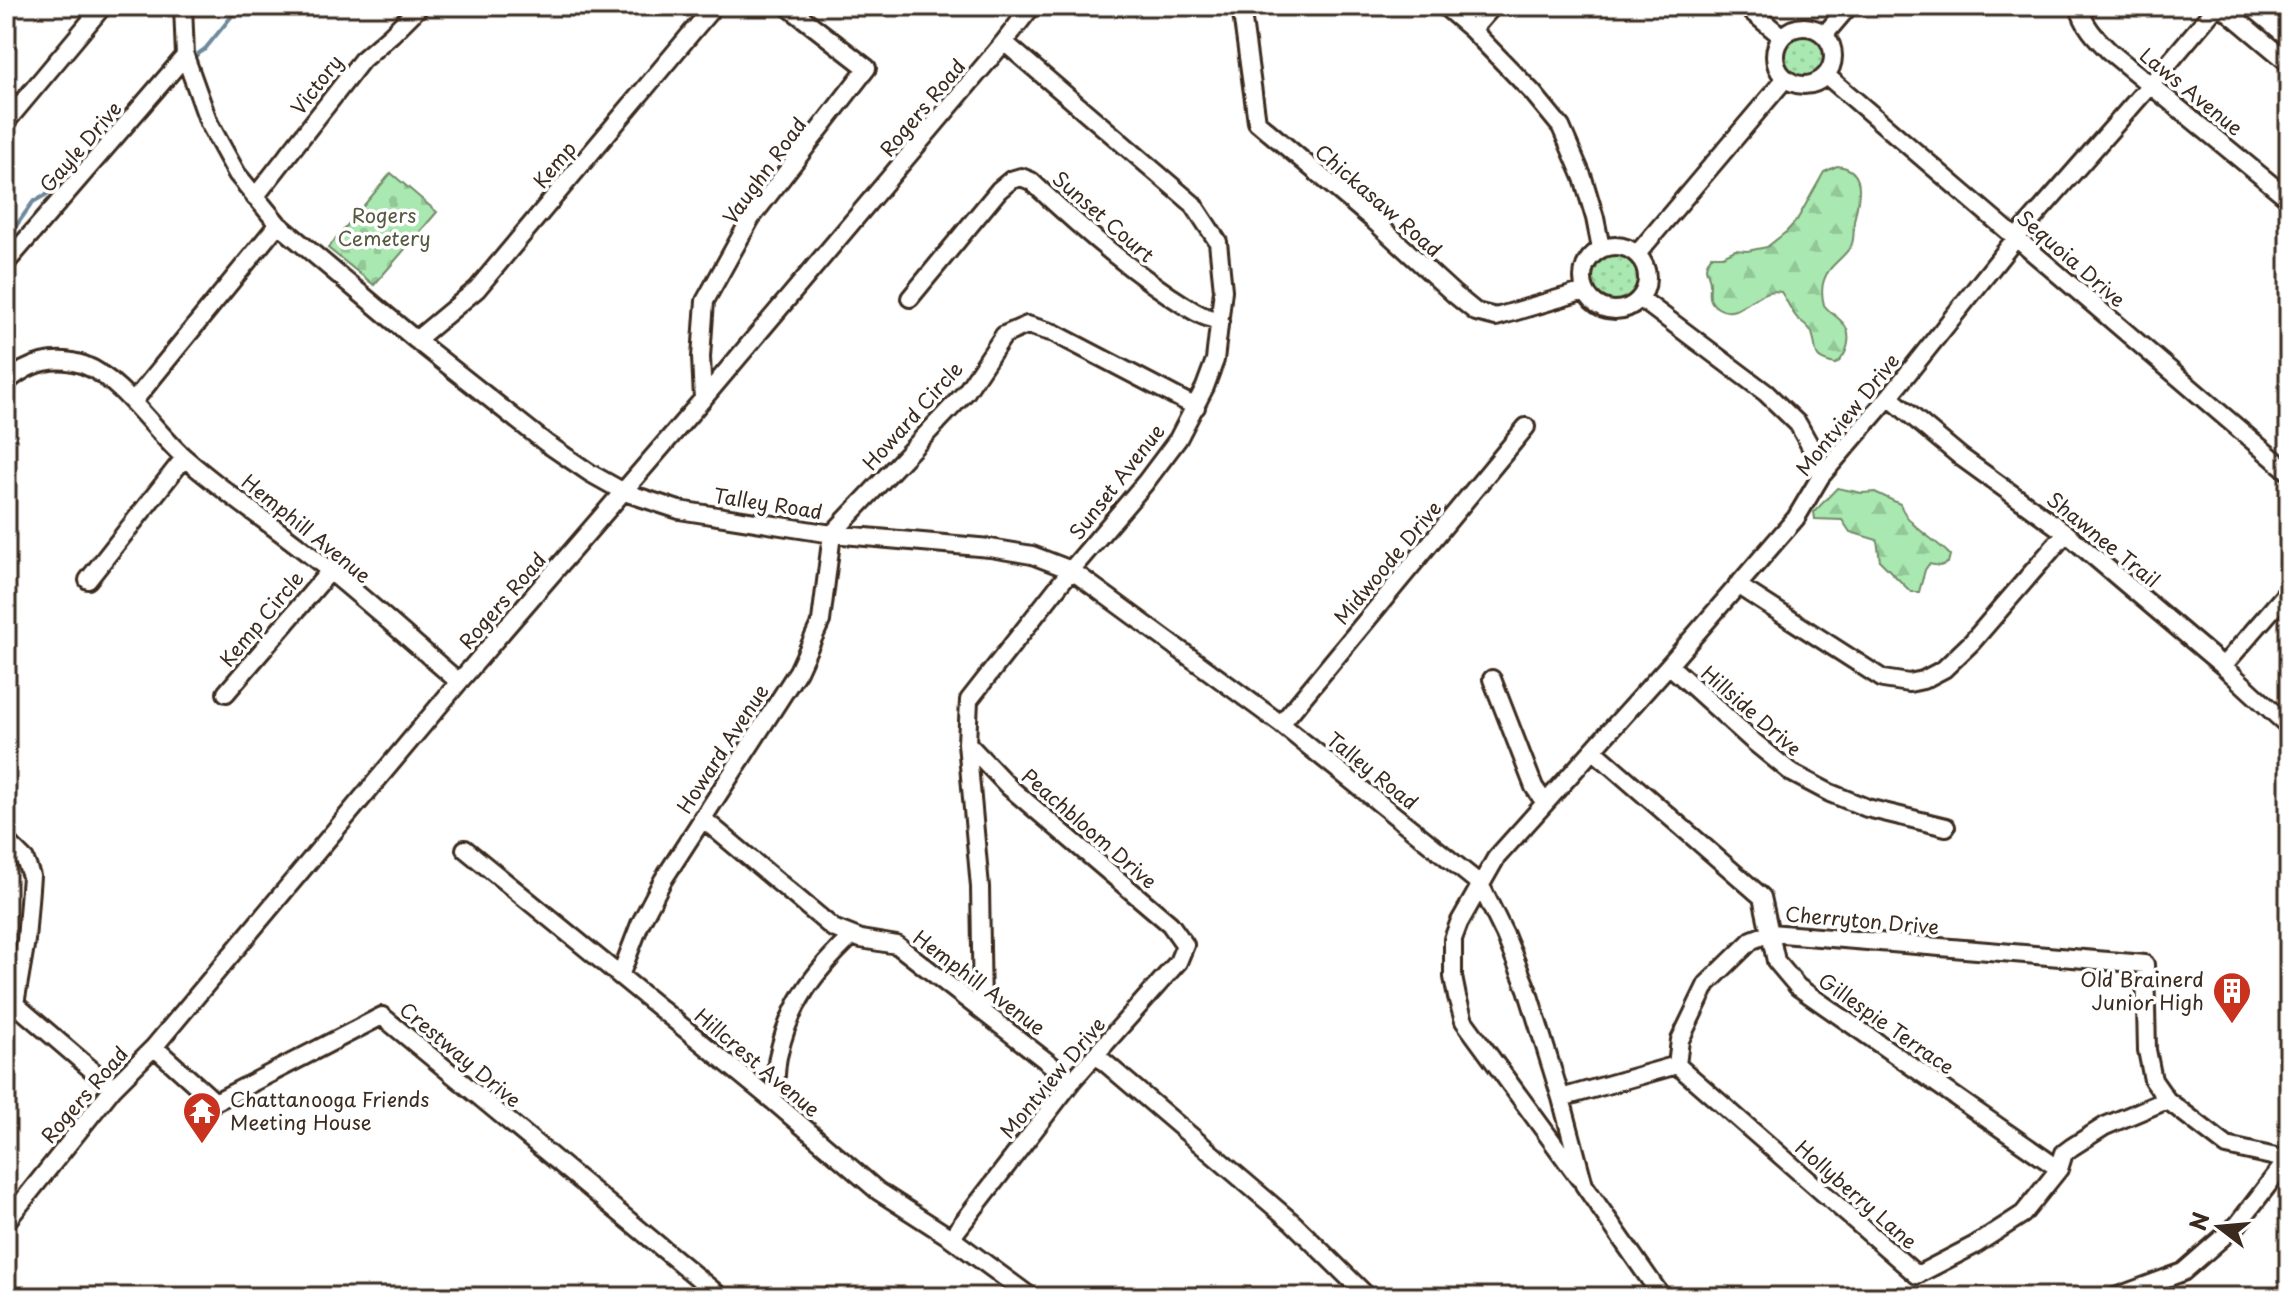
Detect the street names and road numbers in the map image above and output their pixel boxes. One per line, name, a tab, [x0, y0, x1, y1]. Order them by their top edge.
street label: Laws Avenue	[2134, 40, 2250, 142]
street label: Victory	[283, 48, 349, 121]
street label: Rogers Road	[872, 52, 972, 163]
street label: Gayle Drive	[32, 94, 128, 199]
street label: Vaughn Road	[715, 111, 813, 230]
street label: Kemp	[526, 134, 583, 194]
street label: Chickasaw Road	[1309, 137, 1449, 264]
street label: Sunset Court	[1046, 163, 1161, 269]
street label: Sequoia Drive	[2011, 203, 2133, 314]
street label: Montview Drive	[1788, 347, 1906, 482]
street label: Howard Circle	[855, 354, 969, 476]
street label: Sunset Avenue	[1061, 417, 1171, 546]
street label: Hemphill Avenue	[236, 467, 378, 590]
street label: Talley Road	[712, 480, 825, 526]
street label: Shawnee Trail	[2041, 484, 2167, 594]
street label: Midwoode Drive	[1326, 494, 1448, 631]
street label: Rogers Road	[452, 545, 553, 655]
street label: Kemp Circle	[212, 564, 310, 673]
street label: Hillside Drive	[1695, 658, 1809, 762]
street label: Howard Avenue	[669, 678, 775, 819]
street label: Talley Road	[1321, 724, 1425, 816]
street label: Peachbloom Drive	[1016, 761, 1164, 895]
street label: Cherryton Drive	[1784, 898, 1940, 942]
street label: Hemphill Avenue	[907, 923, 1052, 1042]
street label: Gillespie Terrace	[1812, 965, 1961, 1081]
street label: Crestway Drive	[393, 994, 528, 1114]
street label: Hillcrest Avenue	[688, 1001, 827, 1124]
street label: Montview Drive	[992, 1010, 1112, 1145]
street label: Rogers Road	[34, 1039, 135, 1149]
street label: Hollyberry Lane	[1789, 1133, 1924, 1256]

